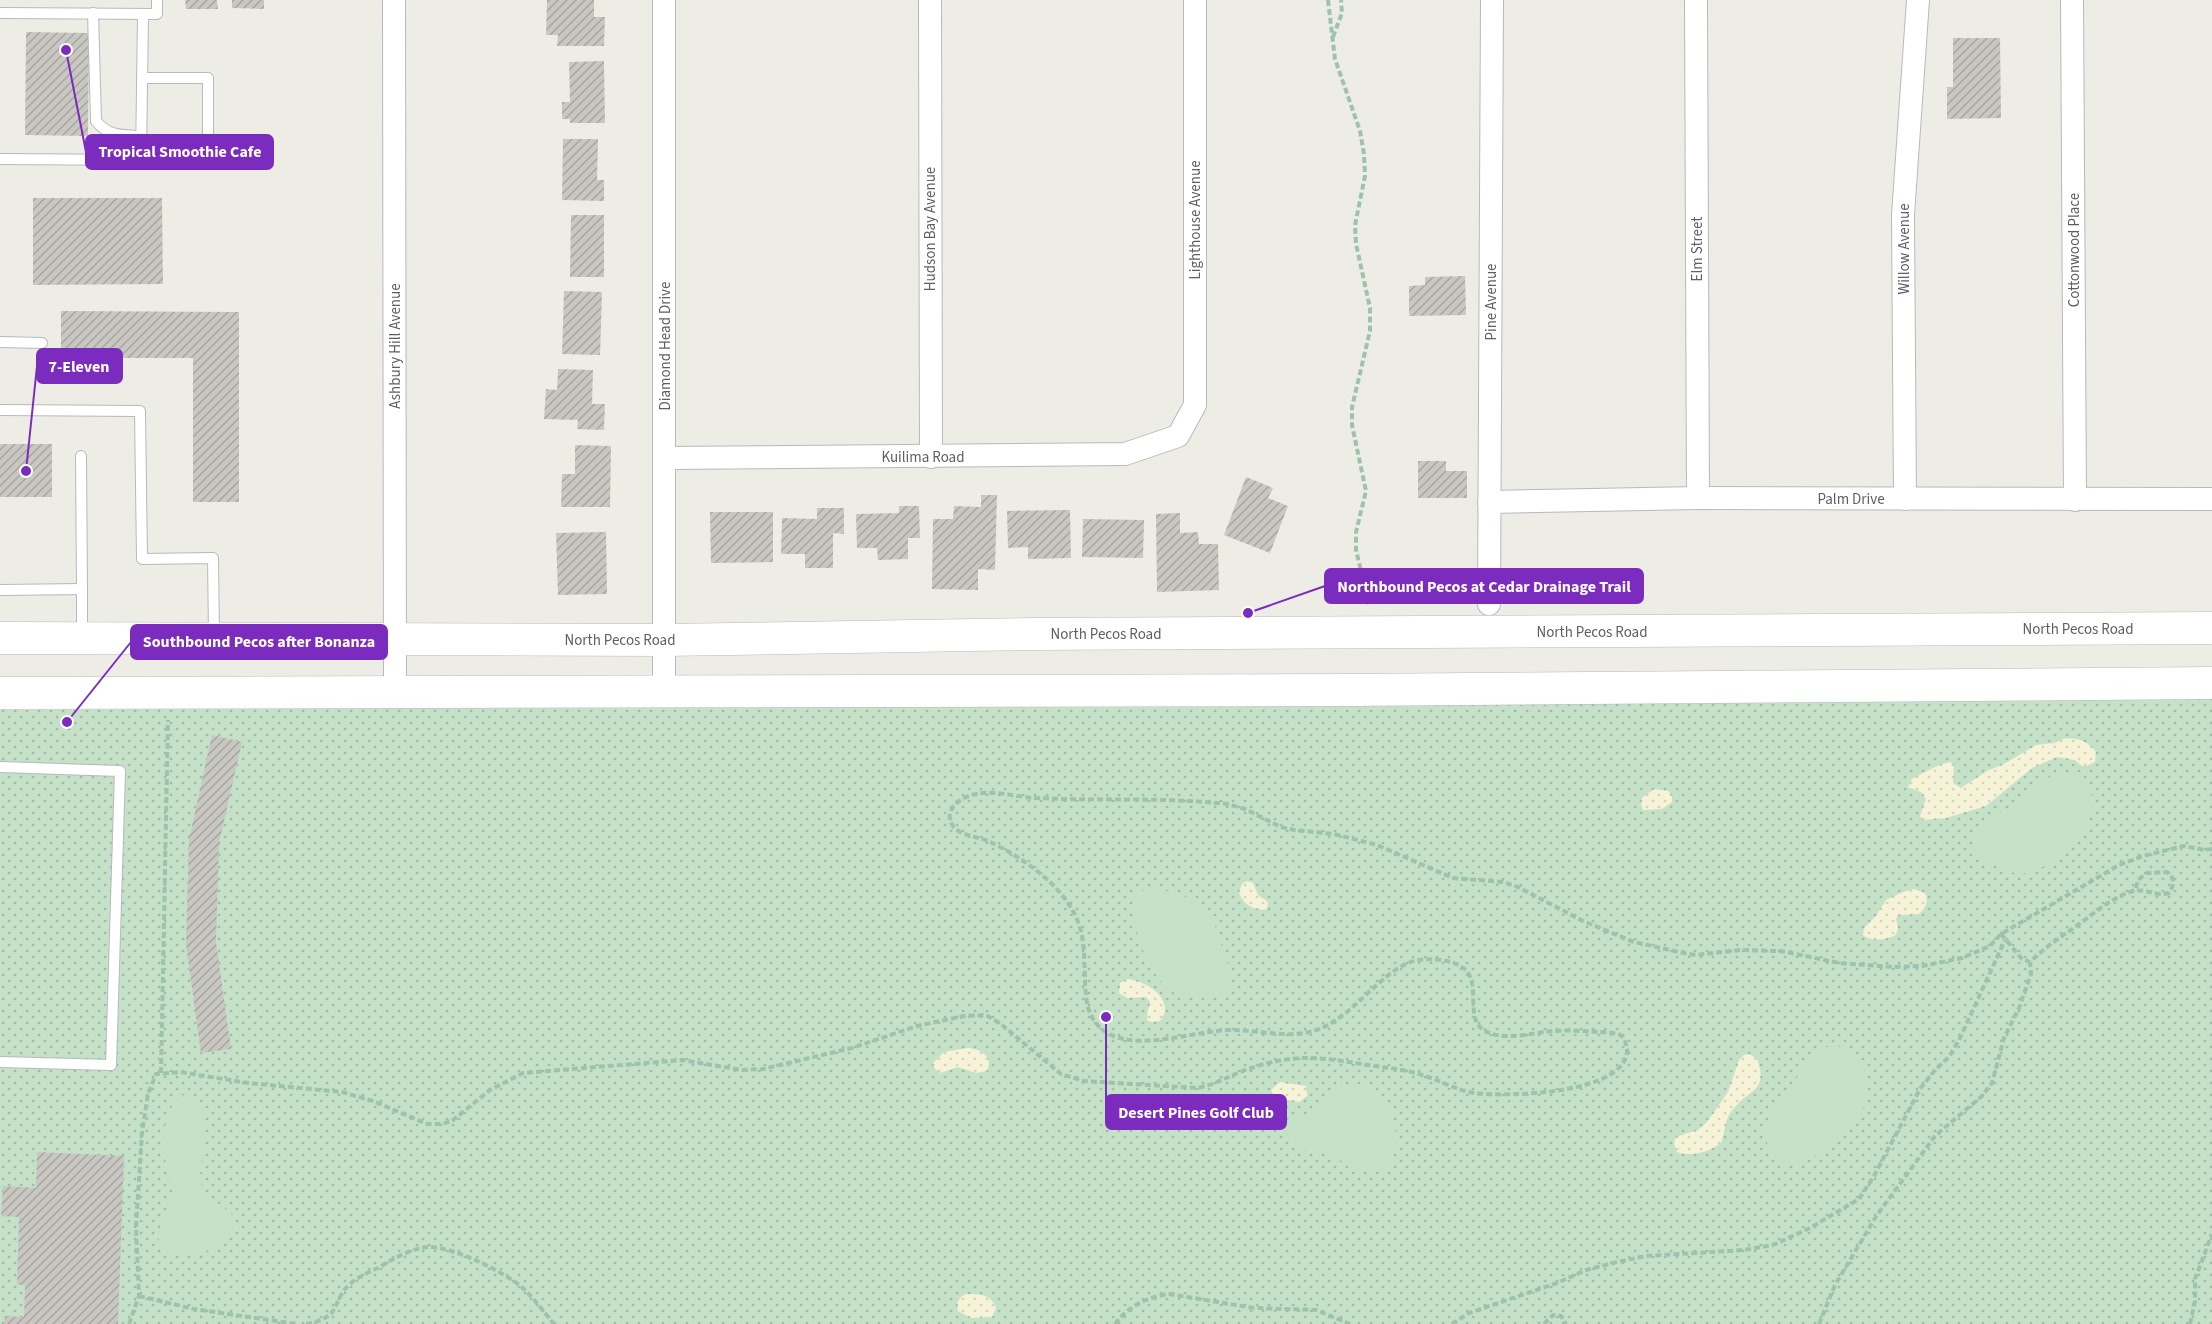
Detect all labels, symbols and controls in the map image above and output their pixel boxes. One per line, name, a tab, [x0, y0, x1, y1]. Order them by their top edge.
callout: Tropical Smoothie Cafe	[86, 135, 273, 169]
text: Tropical Smoothie Cafe	[99, 141, 261, 163]
street label: Lighthouse Avenue	[1185, 160, 1206, 280]
street label: Hudson Bay Avenue	[920, 167, 941, 291]
street label: Cottonwood Place	[2064, 193, 2085, 307]
street label: Willow Avenue	[1894, 203, 1915, 295]
street label: Elm Street	[1687, 217, 1708, 281]
street label: Pine Avenue	[1481, 263, 1502, 341]
street label: Diamond Head Drive	[655, 282, 676, 410]
street label: Ashbury Hill Avenue	[385, 283, 406, 409]
callout: 7-Eleven	[37, 349, 122, 383]
text: 7-Eleven	[49, 356, 109, 378]
street label: Kuilima Road	[881, 447, 965, 468]
street label: Palm Drive	[1817, 489, 1885, 510]
callout: Northbound Pecos at Cedar Drainage Trail	[1325, 569, 1643, 603]
text: Northbound Pecos at Cedar Drainage Trail	[1337, 576, 1631, 598]
street label: North Pecos Road	[2023, 619, 2133, 640]
street label: North Pecos Road	[1537, 622, 1647, 643]
street label: North Pecos Road	[1051, 624, 1161, 645]
callout: Southbound Pecos after Bonanza	[131, 625, 387, 659]
street label: North Pecos Road	[565, 630, 675, 651]
text: Southbound Pecos after Bonanza	[143, 631, 375, 653]
callout: Desert Pines Golf Club	[1106, 1095, 1286, 1129]
text: Desert Pines Golf Club	[1118, 1102, 1274, 1124]

